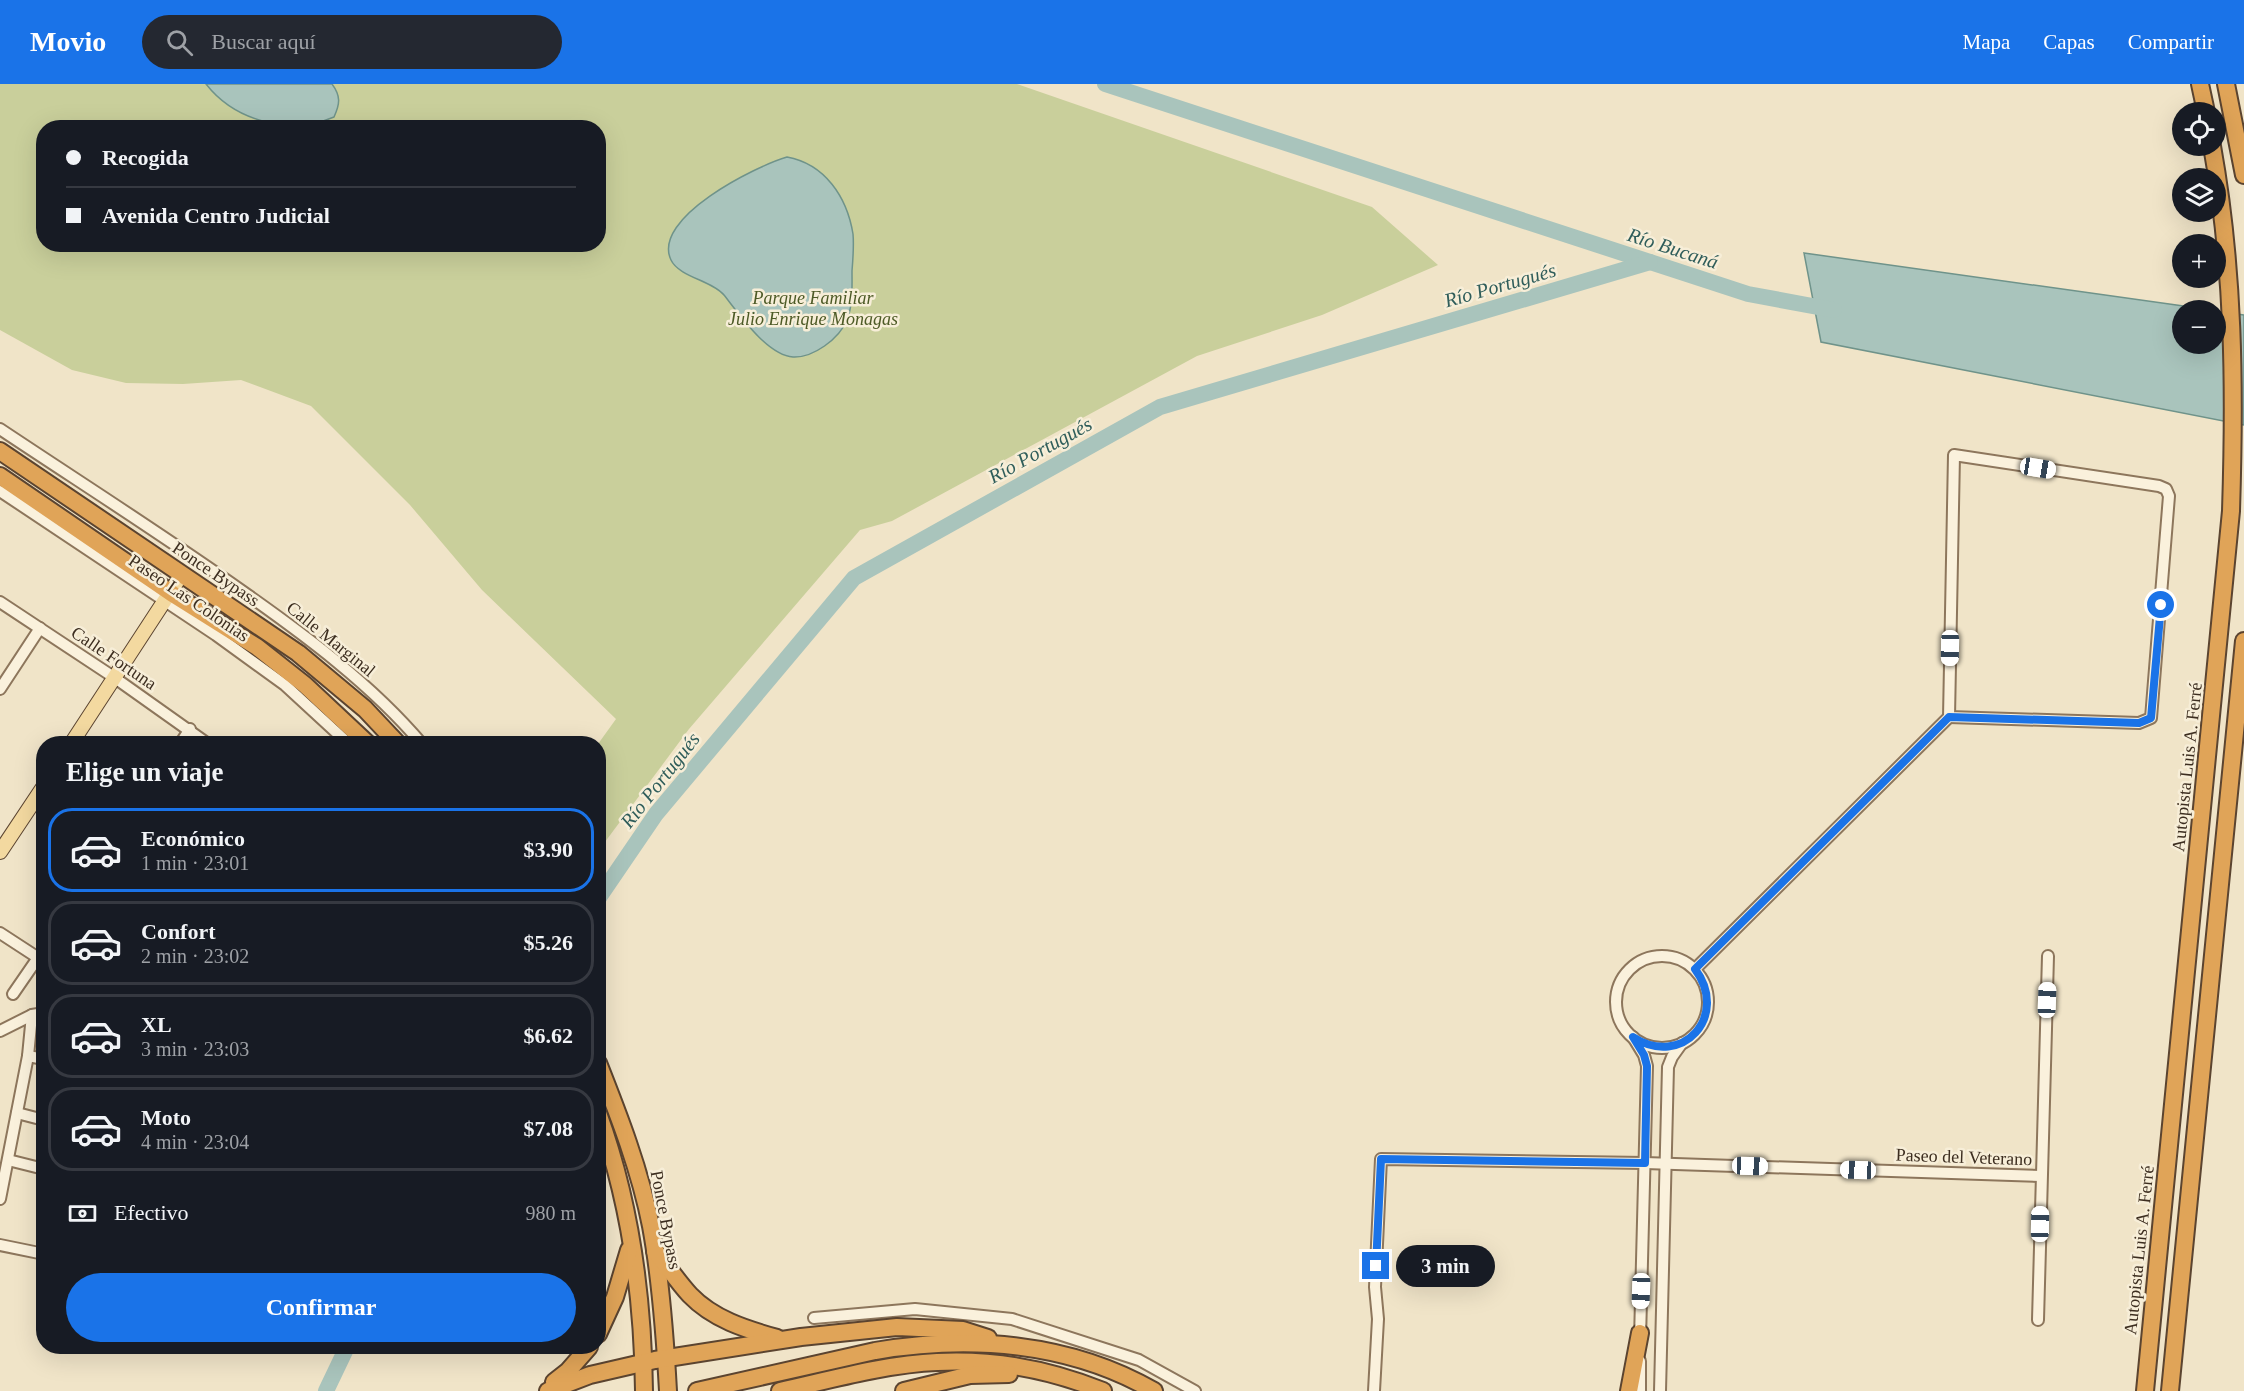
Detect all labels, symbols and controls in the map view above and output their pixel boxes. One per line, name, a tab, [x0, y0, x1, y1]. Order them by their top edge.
search box	[142, 15, 562, 69]
text: Movio	[30, 26, 106, 57]
icon: search	[163, 26, 196, 59]
text: Buscar aquí	[211, 29, 316, 54]
text: Mapa	[1963, 30, 2010, 54]
text: Capas	[2043, 30, 2095, 54]
text: Compartir	[2128, 30, 2214, 54]
map controls	[2172, 102, 2226, 354]
button: locate	[2172, 102, 2226, 156]
text: Recogida	[102, 145, 189, 170]
button: layers	[2172, 168, 2226, 222]
text: Avenida Centro Judicial	[102, 203, 330, 228]
water label: Río Bucaná	[1624, 223, 1721, 273]
button: +	[2172, 234, 2226, 288]
water label: Río Portugués	[1441, 259, 1559, 313]
park label: Parque Familiar Julio Enrique Monagas	[728, 288, 898, 329]
button: −	[2172, 300, 2226, 354]
water label: Río Portugués	[984, 412, 1096, 489]
car	[2019, 456, 2057, 480]
street label: Ponce Bypass	[169, 538, 263, 610]
street label: Paseo Las Colonias	[125, 550, 253, 646]
route start	[2147, 591, 2174, 618]
street label: Calle Marginal	[283, 597, 379, 681]
street label: Calle Fortuna	[68, 622, 160, 694]
car	[1941, 630, 1959, 666]
street label: Autopista Luis A. Ferré	[2168, 681, 2206, 853]
water label: Río Portugués	[615, 728, 705, 833]
text: Elige un viaje	[66, 757, 224, 787]
icon: car	[69, 823, 123, 877]
text: Económico	[141, 826, 245, 851]
text: $3.90	[524, 837, 573, 862]
text: 1 min · 23:01	[141, 852, 249, 874]
icon: car	[69, 916, 123, 970]
text: Confort	[141, 919, 216, 944]
text: $5.26	[524, 930, 573, 955]
text: 2 min · 23:02	[141, 945, 249, 967]
car	[2037, 982, 2057, 1018]
icon: car	[69, 1009, 123, 1063]
text: XL	[141, 1012, 172, 1037]
text: $6.62	[524, 1023, 573, 1048]
text: 3 min · 23:03	[141, 1038, 249, 1060]
icon: car	[69, 1102, 123, 1156]
text: Moto	[141, 1105, 191, 1130]
text: $7.08	[524, 1116, 573, 1141]
text: 4 min · 23:04	[141, 1131, 249, 1153]
street label: Paseo del Veterano	[1895, 1145, 2033, 1169]
car	[1732, 1156, 1768, 1176]
car	[1840, 1160, 1876, 1180]
street label: Autopista Luis A. Ferré	[2120, 1164, 2158, 1336]
street label: Ponce Bypass	[647, 1169, 685, 1271]
icon: cash	[66, 1197, 99, 1230]
text: Efectivo	[114, 1200, 189, 1225]
text: 980 m	[525, 1202, 576, 1224]
car	[2031, 1206, 2049, 1242]
callout: 3 min	[1397, 1245, 1496, 1287]
route end	[1362, 1252, 1389, 1279]
text: 3 min	[1421, 1255, 1470, 1277]
button: Confirmar	[66, 1273, 576, 1342]
car	[1631, 1273, 1651, 1309]

